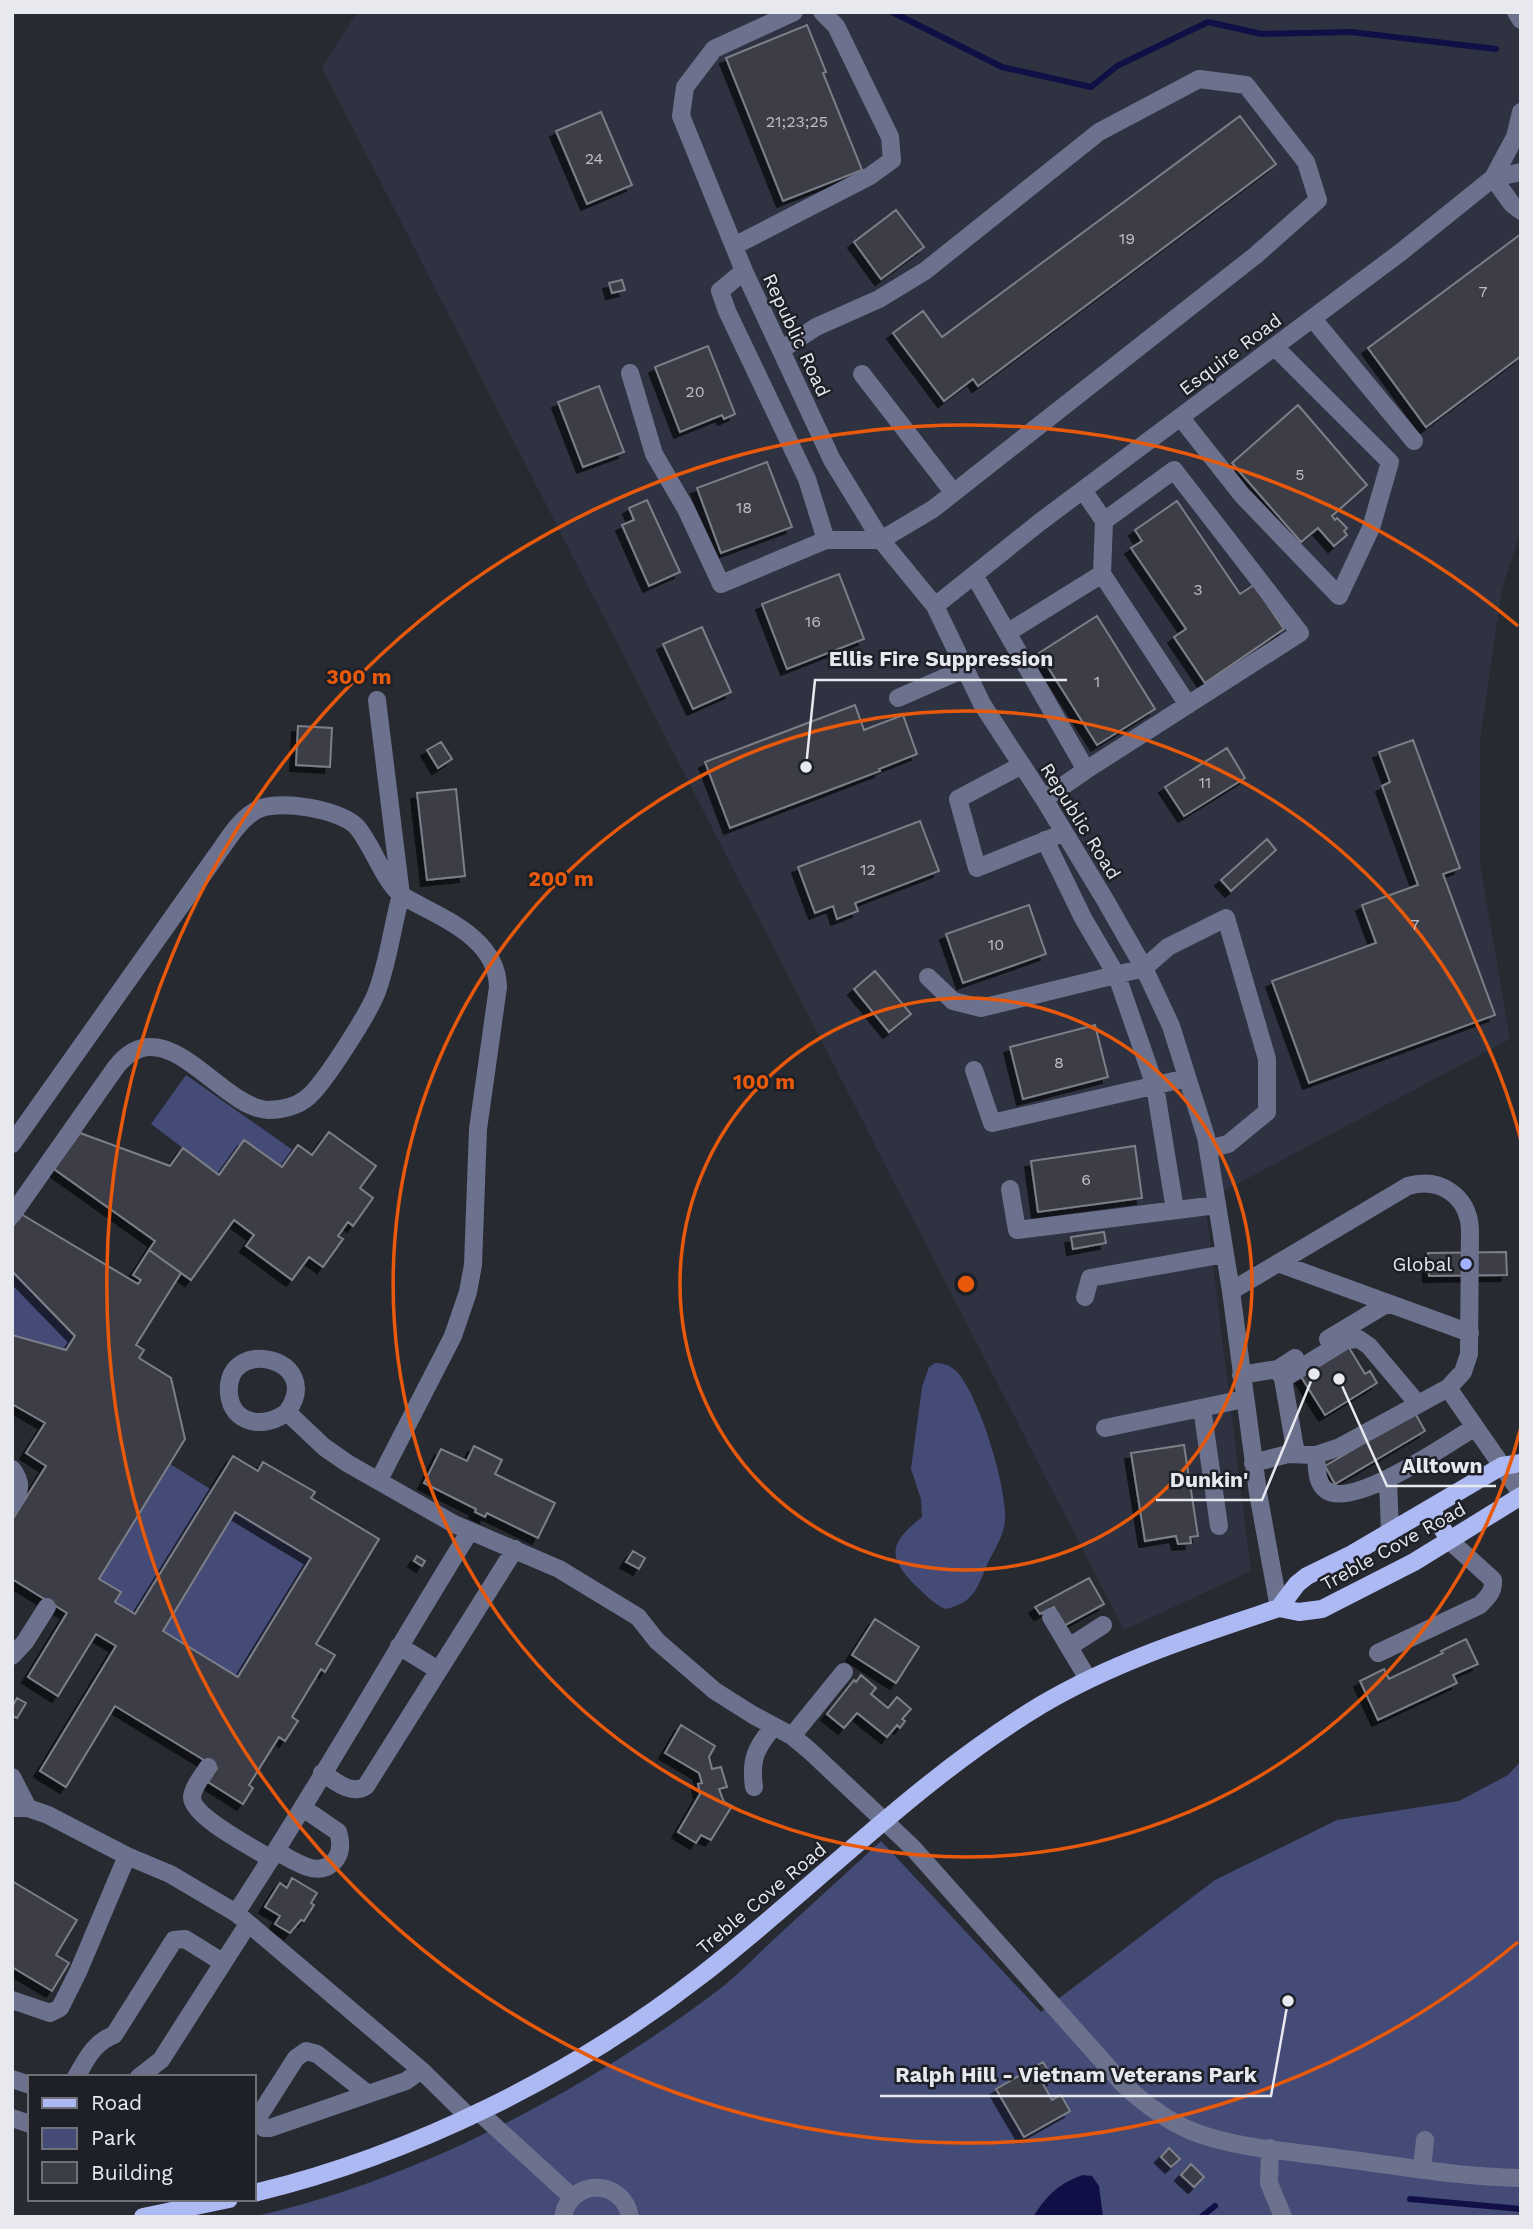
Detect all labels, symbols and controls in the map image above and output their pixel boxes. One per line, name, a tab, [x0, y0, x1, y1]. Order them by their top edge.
house number: 21;23;25	[766, 112, 828, 131]
house number: 24	[585, 149, 604, 168]
house number: 19	[1119, 229, 1135, 248]
street label: Republic Road	[758, 270, 835, 400]
house number: 7	[1479, 282, 1488, 301]
street label: Esquire Road	[1175, 308, 1286, 400]
house number: 20	[685, 382, 705, 401]
house number: 5	[1295, 465, 1305, 484]
house number: 18	[736, 498, 752, 517]
house number: 3	[1193, 580, 1203, 599]
house number: 16	[805, 612, 821, 631]
callout: Ellis Fire Suppression	[815, 638, 1067, 680]
text: Ellis Fire Suppression	[829, 646, 1053, 671]
text: 300 m	[326, 664, 392, 689]
house number: 1	[1094, 672, 1100, 691]
street label: Republic Road	[1036, 759, 1126, 884]
house number: 11	[1199, 773, 1211, 792]
house number: 12	[860, 860, 876, 879]
text: 200 m	[528, 866, 594, 891]
house number: 7	[1411, 915, 1420, 934]
house number: 10	[988, 935, 1004, 954]
house number: 8	[1054, 1053, 1064, 1072]
text: 100 m	[733, 1069, 795, 1094]
house number: 6	[1081, 1170, 1091, 1189]
place label: Global	[1393, 1253, 1452, 1276]
marker: Global	[1458, 1256, 1474, 1272]
centre of rings	[954, 1272, 978, 1296]
callout: Alltown	[1387, 1444, 1496, 1486]
text: Alltown	[1402, 1453, 1483, 1478]
callout: Dunkin'	[1156, 1458, 1262, 1500]
text: Dunkin'	[1170, 1467, 1248, 1492]
street label: Treble Cove Road	[1317, 1497, 1470, 1596]
street label: Treble Cove Road	[692, 1838, 831, 1959]
callout: Ralph Hill - Vietnam Veterans Park	[880, 2054, 1271, 2096]
text: Ralph Hill - Vietnam Veterans Park	[895, 2062, 1258, 2087]
legend	[28, 2075, 256, 2201]
text: Road	[91, 2090, 142, 2115]
text: Park	[91, 2125, 136, 2150]
text: Building	[91, 2160, 173, 2185]

